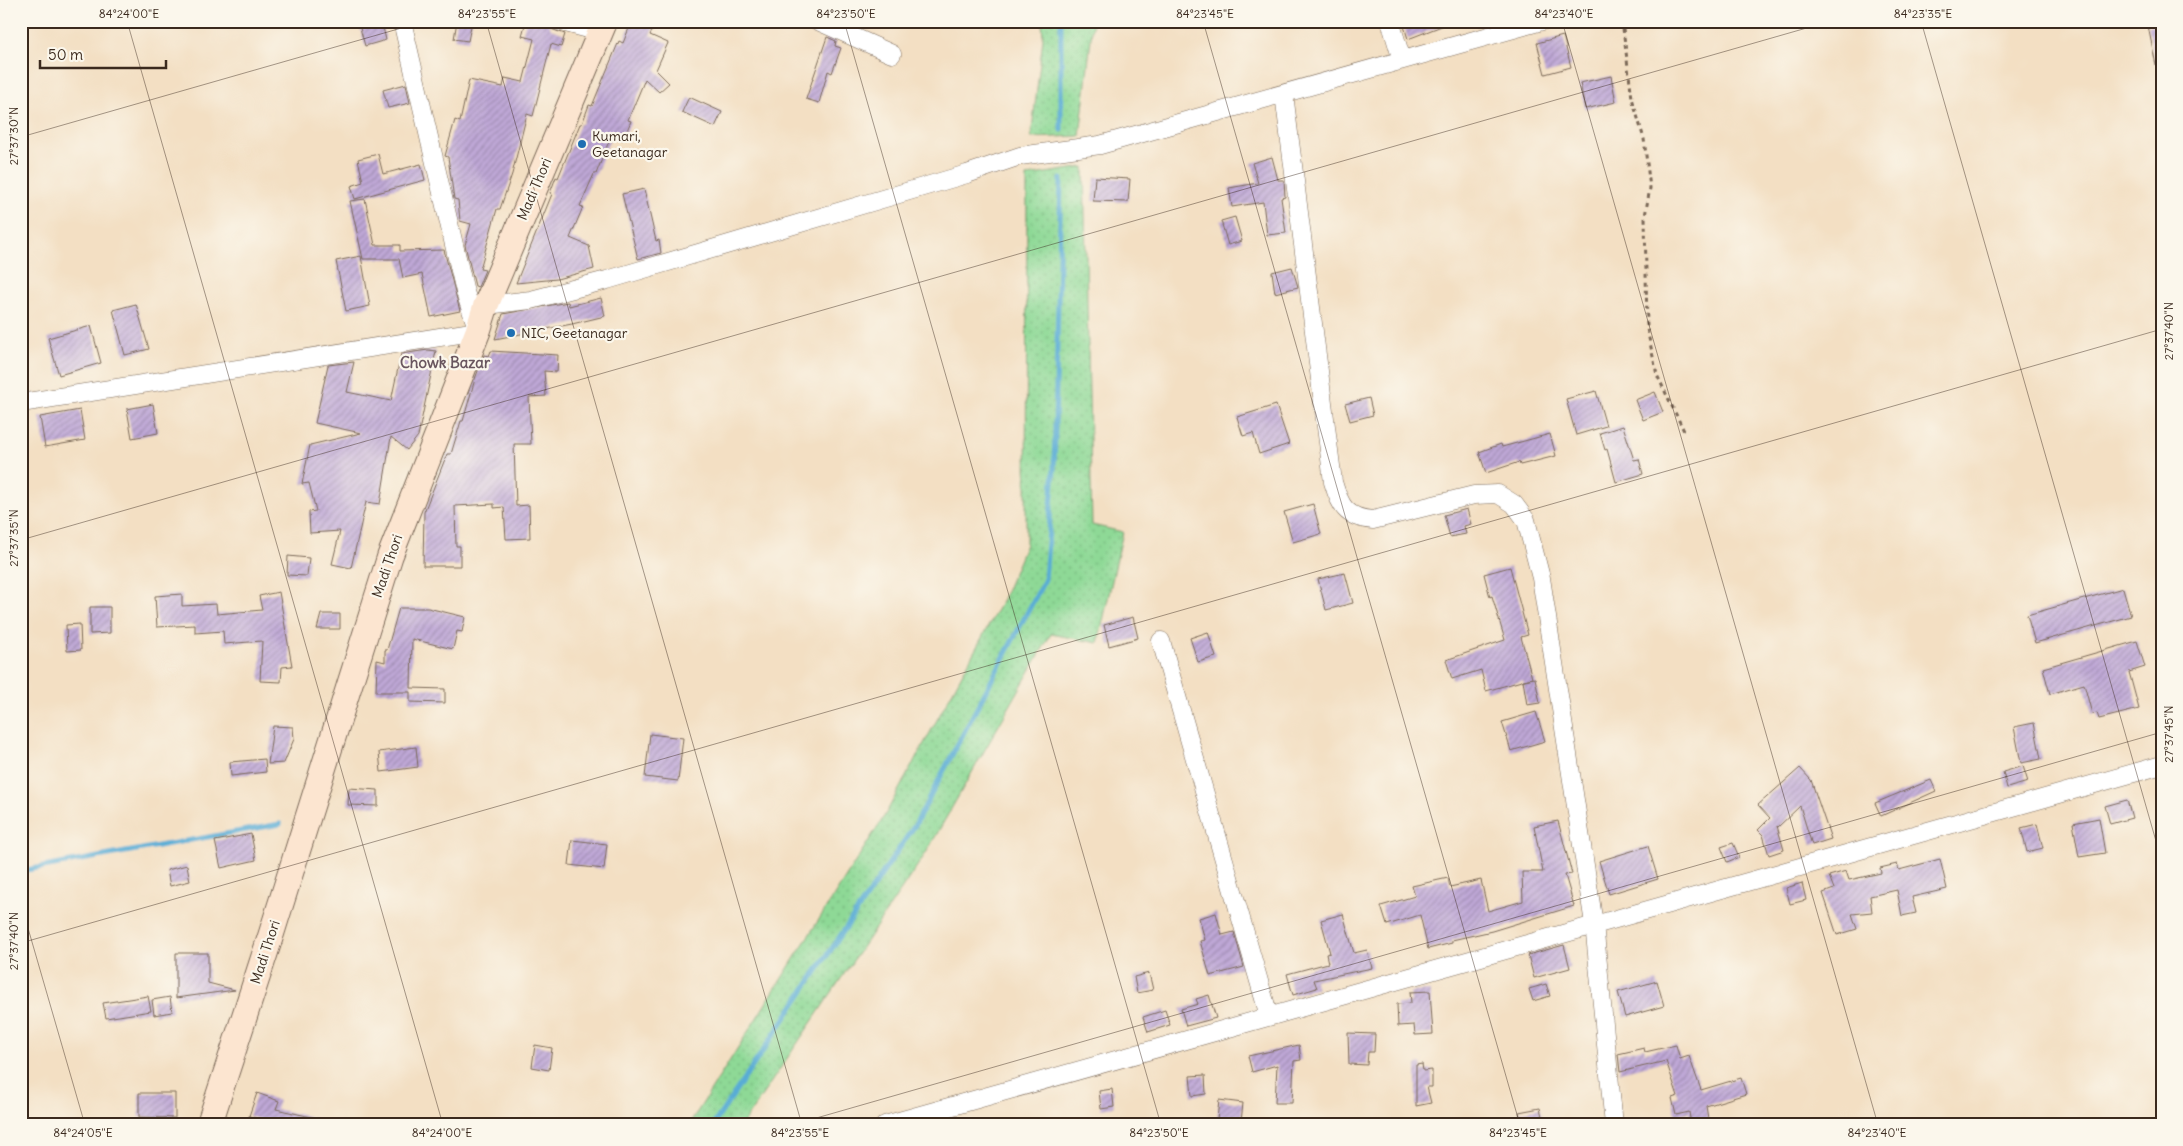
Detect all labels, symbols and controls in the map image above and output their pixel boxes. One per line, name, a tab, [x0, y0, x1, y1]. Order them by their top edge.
text: 84°24'00"E	[99, 6, 159, 21]
text: 84°23'55"E	[458, 6, 516, 21]
text: 84°23'50"E	[816, 6, 876, 21]
text: 84°23'45"E	[1176, 6, 1234, 21]
text: 84°23'40"E	[1534, 6, 1594, 21]
text: 84°23'35"E	[1894, 6, 1952, 21]
scale bar	[40, 38, 166, 70]
text: 50 m	[48, 45, 83, 64]
text: 27°37'30"N	[6, 107, 21, 165]
place label: Kumari, Geetanagar	[592, 127, 668, 161]
marker: Kumari, Geetanagar	[576, 138, 588, 150]
street label: Madi Thori	[513, 155, 555, 223]
text: 27°37'40"N	[2161, 302, 2176, 360]
place label: NIC, Geetanagar	[521, 324, 628, 342]
marker: NIC, Geetanagar	[505, 327, 517, 339]
district label: Chowk Bazar	[400, 353, 491, 372]
text: 27°37'35"N	[6, 509, 21, 567]
street label: Madi Thori	[368, 532, 406, 600]
text: 27°37'45"N	[2161, 705, 2176, 763]
text: 27°37'40"N	[6, 912, 21, 970]
street label: Madi Thori	[246, 918, 284, 986]
text: 84°24'05"E	[53, 1125, 113, 1140]
text: 84°24'00"E	[412, 1125, 472, 1140]
text: 84°23'55"E	[771, 1125, 829, 1140]
text: 84°23'50"E	[1129, 1125, 1189, 1140]
text: 84°23'45"E	[1489, 1125, 1547, 1140]
text: 84°23'40"E	[1847, 1125, 1907, 1140]

